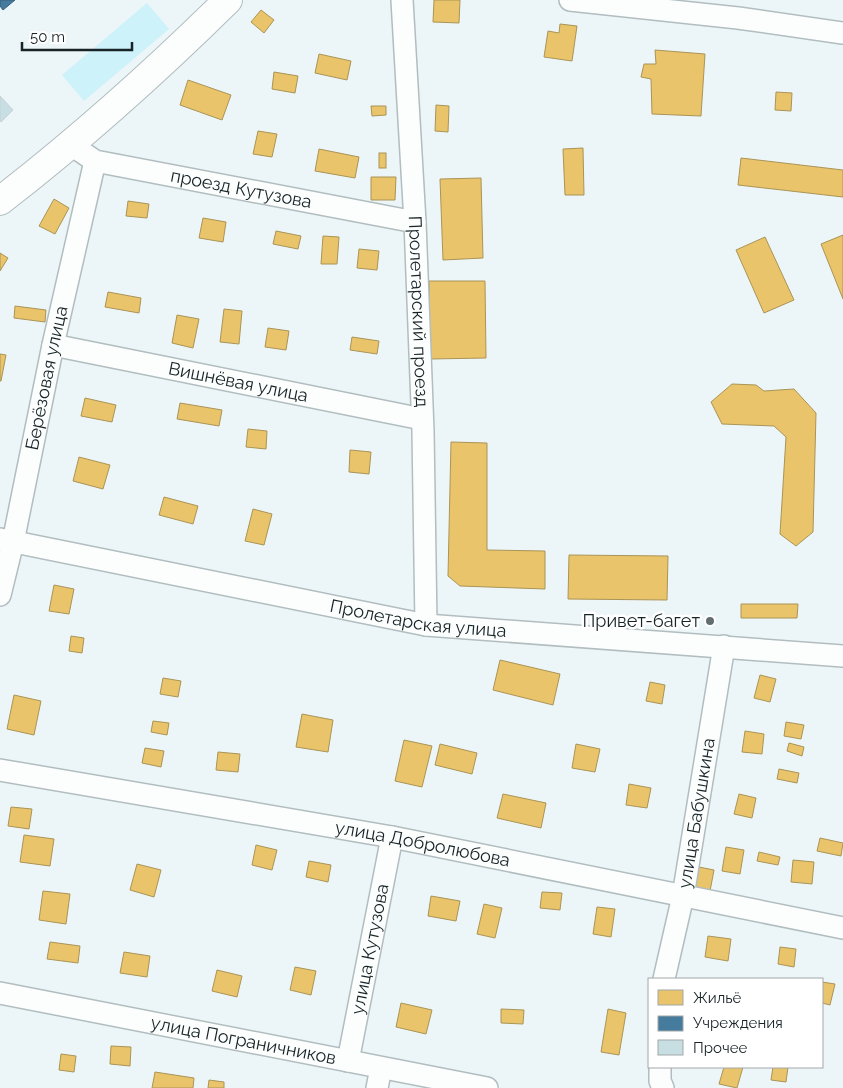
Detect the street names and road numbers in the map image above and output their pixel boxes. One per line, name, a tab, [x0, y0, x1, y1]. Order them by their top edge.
street label: проезд Кутузова	[169, 165, 314, 212]
street label: Пролетарский проезд	[405, 215, 433, 408]
street label: Берёзовая улица	[21, 304, 72, 452]
street label: Вишнёвая улица	[167, 357, 310, 406]
street label: Пролетарская улица	[328, 595, 507, 641]
street label: улица Бабушкина	[673, 736, 719, 890]
street label: улица Добролюбова	[333, 816, 512, 871]
street label: улица Кутузова	[346, 882, 393, 1016]
street label: улица Пограничников	[149, 1012, 338, 1068]

